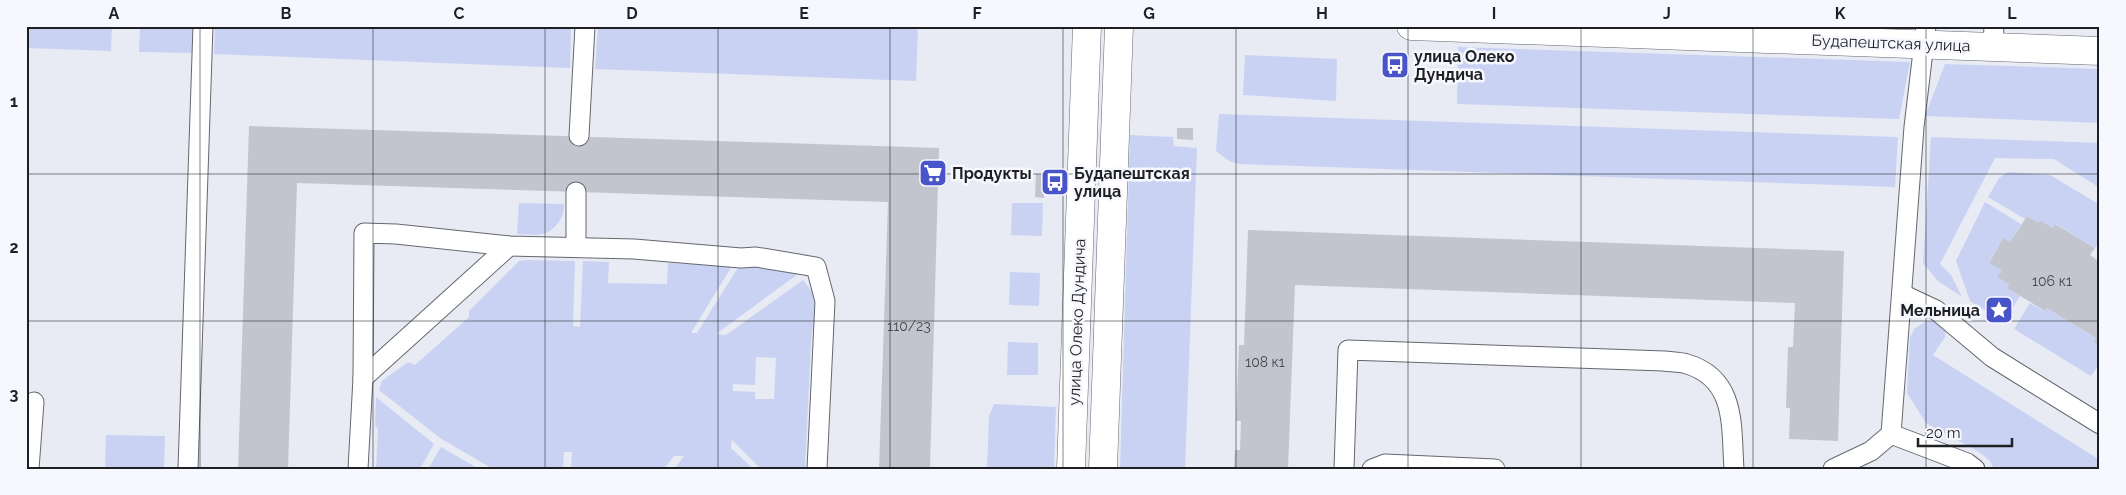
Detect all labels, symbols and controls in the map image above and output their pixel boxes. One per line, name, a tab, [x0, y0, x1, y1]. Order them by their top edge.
text: A	[109, 4, 120, 23]
text: B	[281, 4, 292, 23]
text: C	[454, 4, 465, 23]
text: D	[626, 4, 638, 23]
text: E	[799, 4, 809, 23]
text: F	[972, 4, 982, 23]
text: G	[1143, 4, 1155, 23]
text: H	[1316, 4, 1328, 23]
text: I	[1492, 4, 1496, 23]
text: J	[1663, 4, 1671, 23]
text: K	[1835, 4, 1846, 23]
text: L	[2007, 4, 2017, 23]
street label: Будапештская улица	[1811, 31, 1971, 55]
place label: улица Олеко Дундича	[1414, 47, 1515, 84]
bus stop icon: улица Олеко Дундича	[1380, 50, 1410, 80]
text: 1	[10, 92, 18, 111]
supermarket icon: Продукты	[918, 158, 948, 188]
place label: Продукты	[952, 164, 1032, 183]
place label: Будапештская улица	[1074, 164, 1190, 201]
bus stop icon: Будапештская улица	[1040, 167, 1070, 197]
text: 2	[9, 238, 19, 257]
street label: улица Олеко Дундича	[1065, 238, 1089, 406]
house number: 106 к1	[2032, 273, 2072, 289]
place icon: Мельница	[1984, 295, 2014, 325]
place label: Мельница	[1900, 301, 1980, 320]
house number: 110/23	[887, 318, 931, 334]
house number: 108 к1	[1245, 354, 1285, 370]
text: 3	[10, 385, 19, 404]
scale bar	[1918, 415, 2012, 447]
text: 20 m	[1926, 424, 1961, 442]

